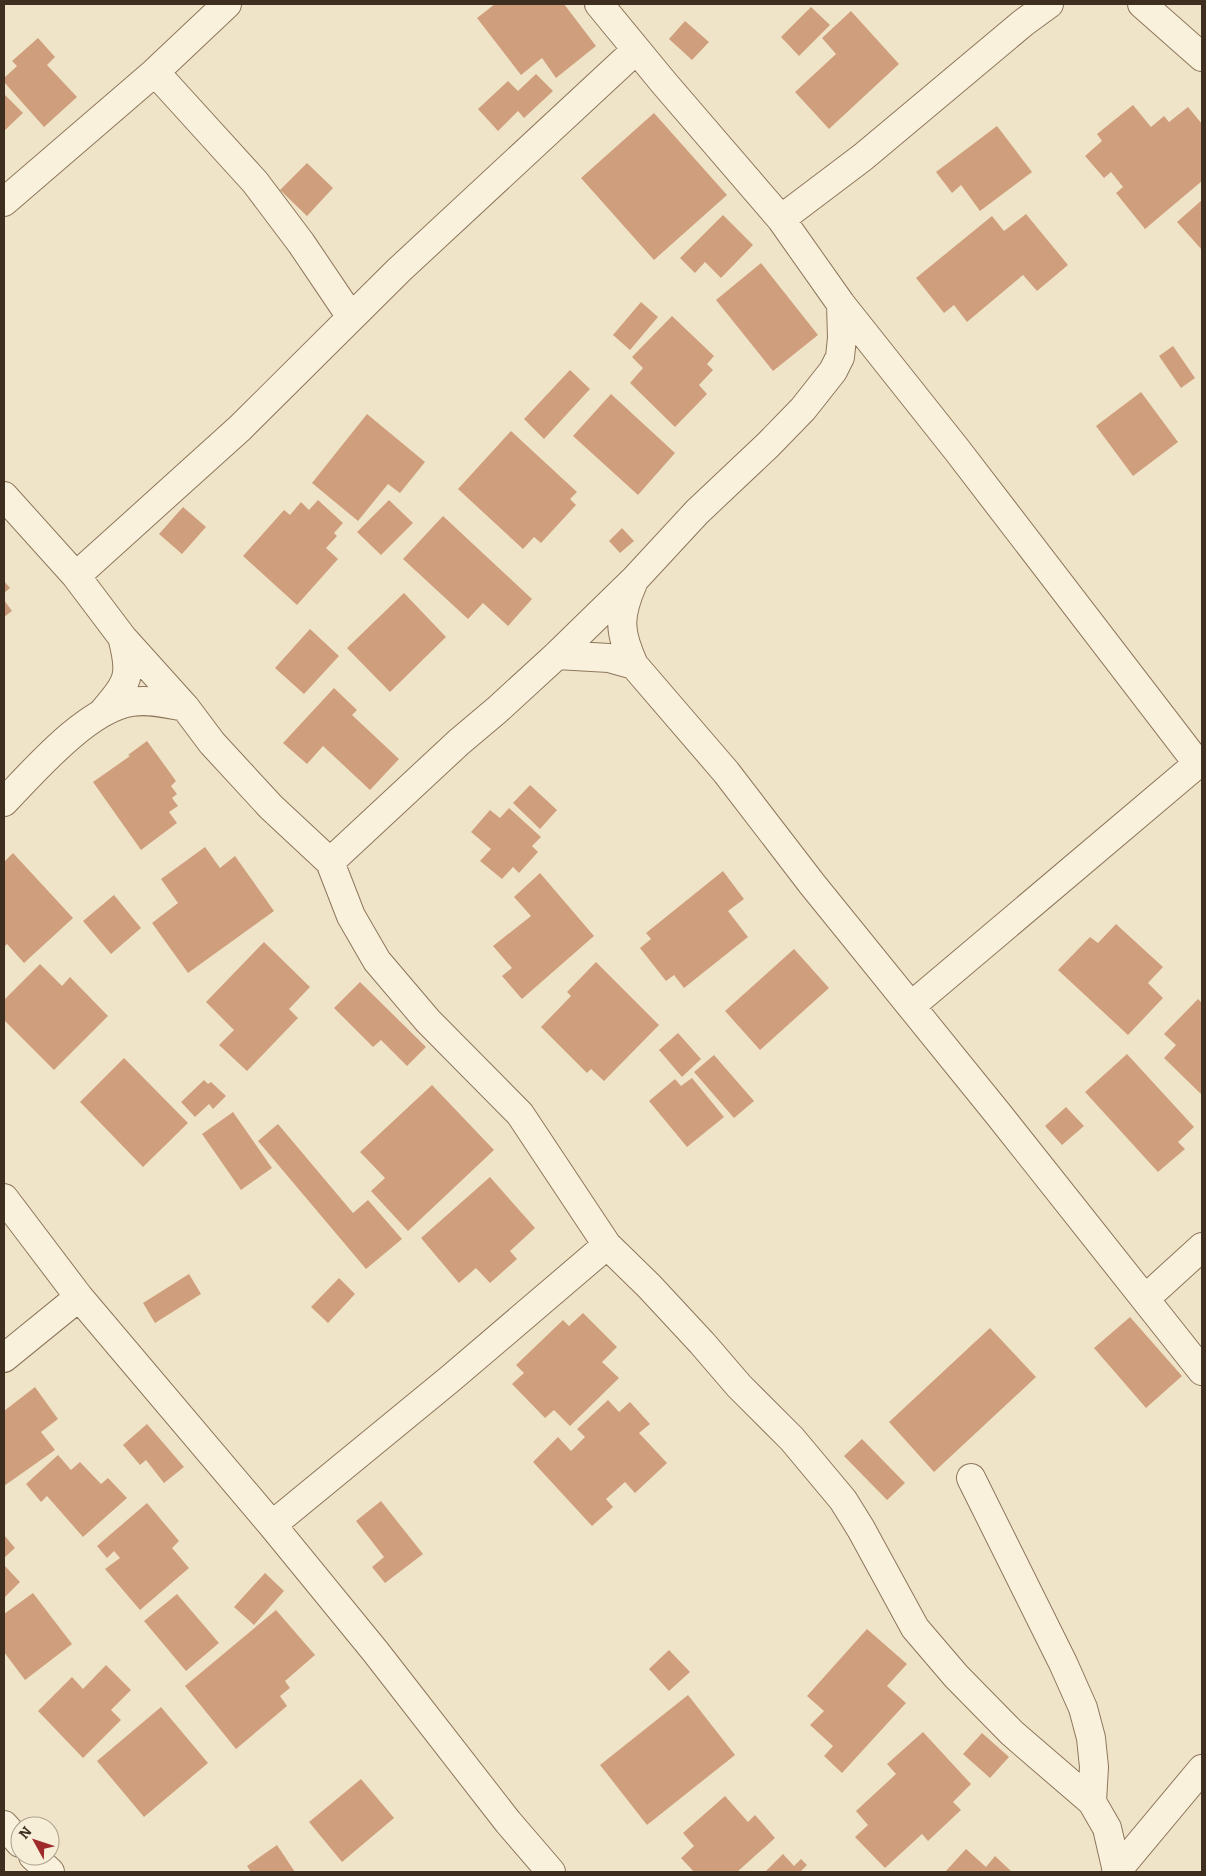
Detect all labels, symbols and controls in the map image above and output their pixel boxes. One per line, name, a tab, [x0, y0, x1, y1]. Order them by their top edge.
north arrow	[10, 1816, 60, 1866]
text: N	[15, 1823, 36, 1843]

